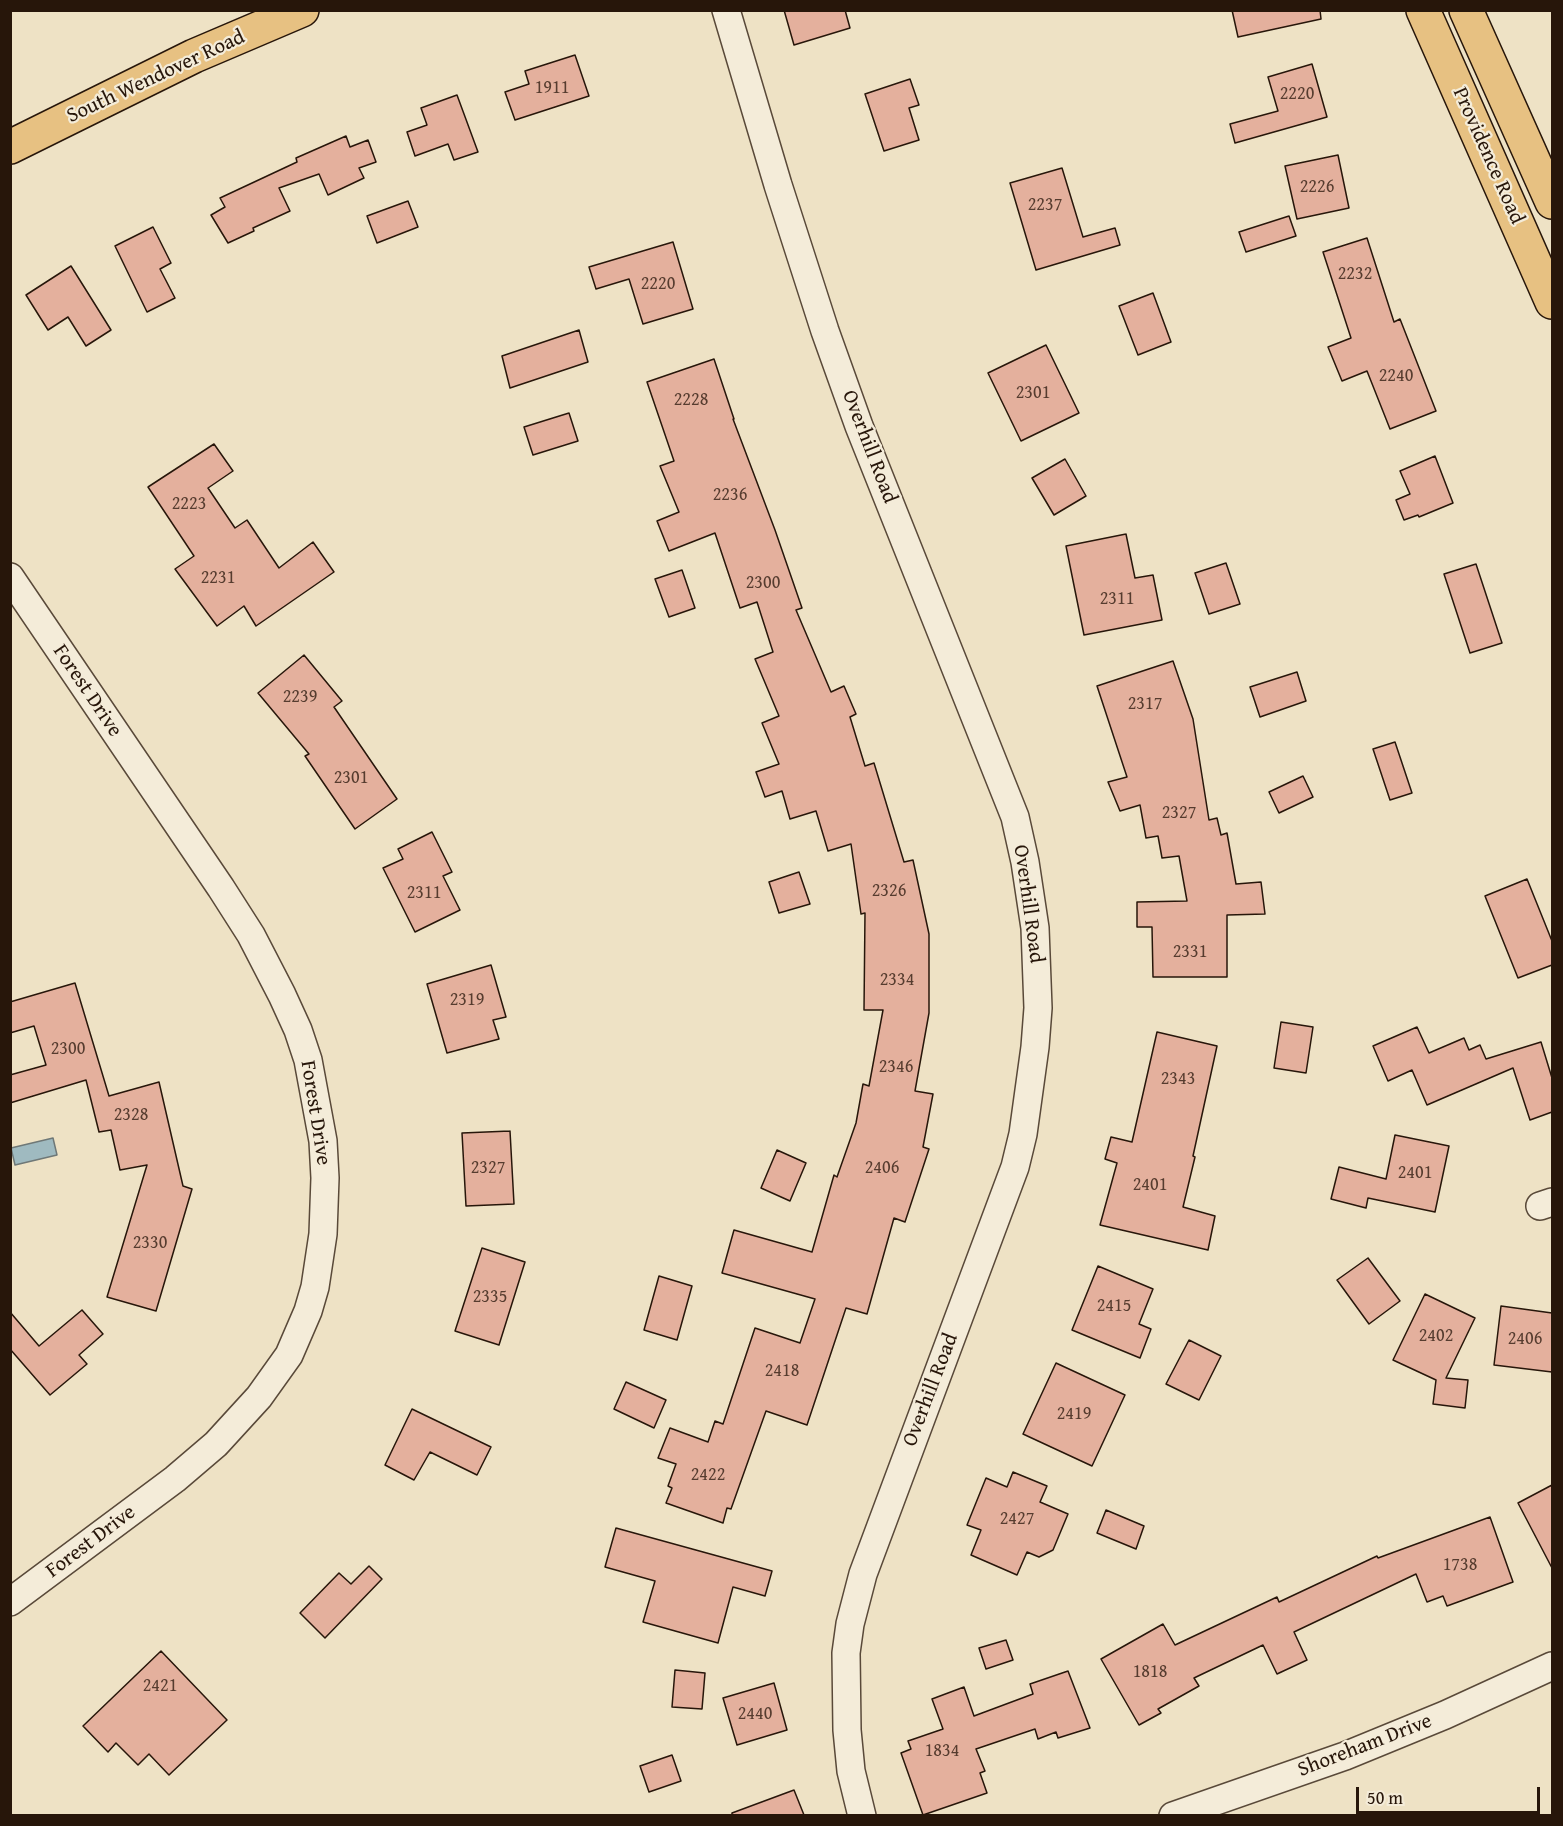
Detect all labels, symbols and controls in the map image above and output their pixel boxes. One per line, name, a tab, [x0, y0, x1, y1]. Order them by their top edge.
street label: South Wendover Road	[63, 25, 249, 129]
house number: 1911	[535, 77, 569, 99]
house number: 2220	[1280, 83, 1314, 105]
street label: Providence Road	[1447, 84, 1529, 228]
house number: 2226	[1300, 176, 1334, 198]
house number: 2237	[1028, 194, 1062, 216]
house number: 2232	[1338, 263, 1372, 285]
house number: 2220	[641, 273, 675, 295]
house number: 2240	[1379, 365, 1413, 387]
house number: 2301	[1016, 382, 1050, 404]
street label: Overhill Road	[836, 387, 902, 507]
house number: 2228	[674, 389, 708, 411]
house number: 2236	[713, 484, 747, 506]
house number: 2223	[172, 493, 206, 515]
house number: 2231	[201, 567, 235, 589]
house number: 2300	[746, 572, 780, 594]
house number: 2311	[1100, 588, 1134, 610]
street label: Forest Drive	[47, 640, 127, 742]
house number: 2239	[283, 686, 317, 708]
house number: 2317	[1128, 693, 1162, 715]
house number: 2301	[334, 767, 368, 789]
house number: 2327	[1162, 802, 1196, 824]
street label: Overhill Road	[1007, 843, 1049, 965]
house number: 2326	[872, 880, 906, 902]
house number: 2311	[407, 882, 441, 904]
house number: 2331	[1173, 941, 1207, 963]
house number: 2334	[880, 969, 914, 991]
house number: 2319	[450, 989, 484, 1011]
house number: 2300	[51, 1038, 85, 1060]
house number: 2346	[879, 1056, 913, 1078]
street label: Forest Drive	[294, 1059, 336, 1167]
house number: 2343	[1161, 1068, 1195, 1090]
house number: 2328	[114, 1104, 148, 1126]
house number: 2327	[471, 1157, 505, 1179]
house number: 2406	[865, 1157, 899, 1179]
house number: 2401	[1398, 1162, 1432, 1184]
house number: 2401	[1133, 1174, 1167, 1196]
house number: 2330	[133, 1232, 167, 1254]
house number: 2335	[473, 1286, 507, 1308]
house number: 2415	[1097, 1295, 1131, 1317]
house number: 2402	[1419, 1325, 1453, 1347]
house number: 2406	[1508, 1328, 1542, 1350]
street label: Overhill Road	[898, 1330, 964, 1450]
house number: 2418	[765, 1360, 799, 1382]
house number: 2419	[1057, 1403, 1091, 1425]
house number: 2422	[691, 1464, 725, 1486]
street label: Forest Drive	[41, 1500, 141, 1584]
house number: 2427	[1000, 1508, 1034, 1530]
house number: 1738	[1443, 1554, 1477, 1576]
house number: 1818	[1133, 1661, 1167, 1683]
house number: 2421	[143, 1675, 177, 1697]
house number: 2440	[738, 1703, 772, 1725]
street label: Shoreham Drive	[1294, 1709, 1436, 1783]
house number: 1834	[925, 1740, 959, 1762]
scale bar	[1359, 1775, 1544, 1813]
text: 50 m	[1367, 1784, 1403, 1811]

